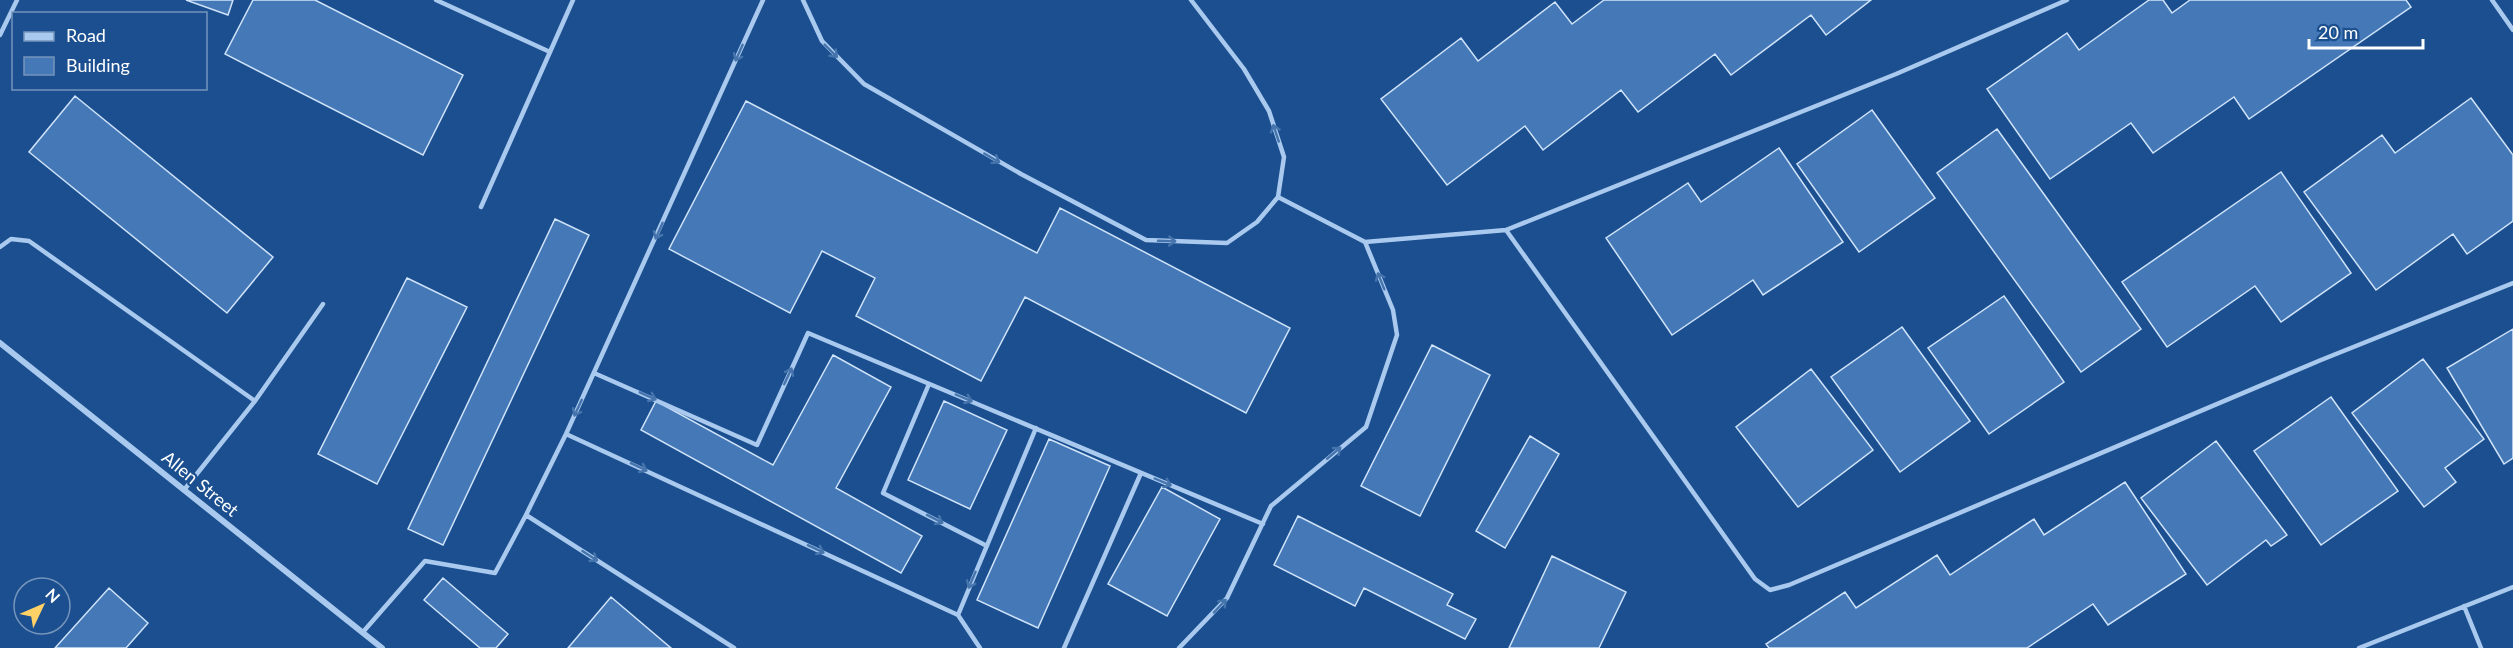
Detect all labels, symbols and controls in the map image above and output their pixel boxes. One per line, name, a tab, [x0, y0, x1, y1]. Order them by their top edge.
legend	[12, 12, 207, 90]
scale bar	[2309, 12, 2423, 50]
text: 20 m	[2318, 21, 2358, 43]
text: Road	[66, 24, 106, 46]
one-way arrow	[824, 43, 838, 58]
one-way arrow	[733, 44, 745, 62]
text: Building	[66, 54, 130, 76]
one-way arrow	[1270, 124, 1281, 143]
one-way arrow	[983, 152, 1000, 164]
one-way arrow	[653, 221, 664, 240]
one-way arrow	[1156, 235, 1176, 246]
one-way arrow	[1375, 272, 1386, 290]
one-way arrow	[783, 368, 795, 386]
one-way arrow	[639, 392, 657, 403]
one-way arrow	[954, 393, 973, 404]
one-way arrow	[572, 399, 583, 417]
street label: Allen Street	[158, 446, 244, 521]
one-way arrow	[1326, 447, 1342, 460]
one-way arrow	[629, 462, 647, 473]
one-way arrow	[1153, 477, 1172, 488]
one-way arrow	[926, 513, 943, 525]
one-way arrow	[806, 543, 824, 555]
one-way arrow	[581, 551, 598, 563]
one-way arrow	[966, 570, 977, 589]
north arrow	[12, 576, 72, 636]
text: N	[42, 584, 64, 606]
one-way arrow	[1213, 599, 1227, 614]

